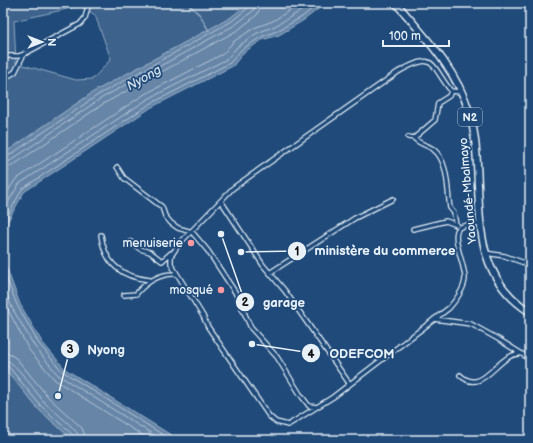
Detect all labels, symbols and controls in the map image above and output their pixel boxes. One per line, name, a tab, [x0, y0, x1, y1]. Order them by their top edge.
north arrow	[22, 22, 62, 62]
scale bar	[383, 22, 449, 48]
text: 100 m	[389, 29, 421, 44]
text: N	[45, 38, 58, 46]
water label: Nyong	[124, 61, 165, 94]
road number: N2	[458, 108, 482, 126]
street label: Yaoundé-Mbalmayo	[456, 137, 480, 246]
place label: menuiserie	[122, 236, 183, 251]
marker: menuiserie	[186, 238, 196, 248]
callout: ministère du commerce	[287, 238, 463, 263]
text: ministère du commerce	[315, 243, 456, 259]
text: 1	[294, 244, 300, 259]
place label: mosqué	[169, 283, 213, 298]
marker: mosqué	[216, 285, 226, 295]
callout: garage	[235, 290, 313, 315]
text: 2	[241, 295, 249, 310]
text: garage	[263, 295, 306, 311]
callout: Nyong	[60, 337, 133, 362]
callout: ODEFCOM	[301, 341, 402, 366]
text: 3	[66, 342, 74, 357]
text: Nyong	[87, 342, 125, 358]
text: ODEFCOM	[330, 346, 394, 362]
text: 4	[307, 347, 315, 362]

